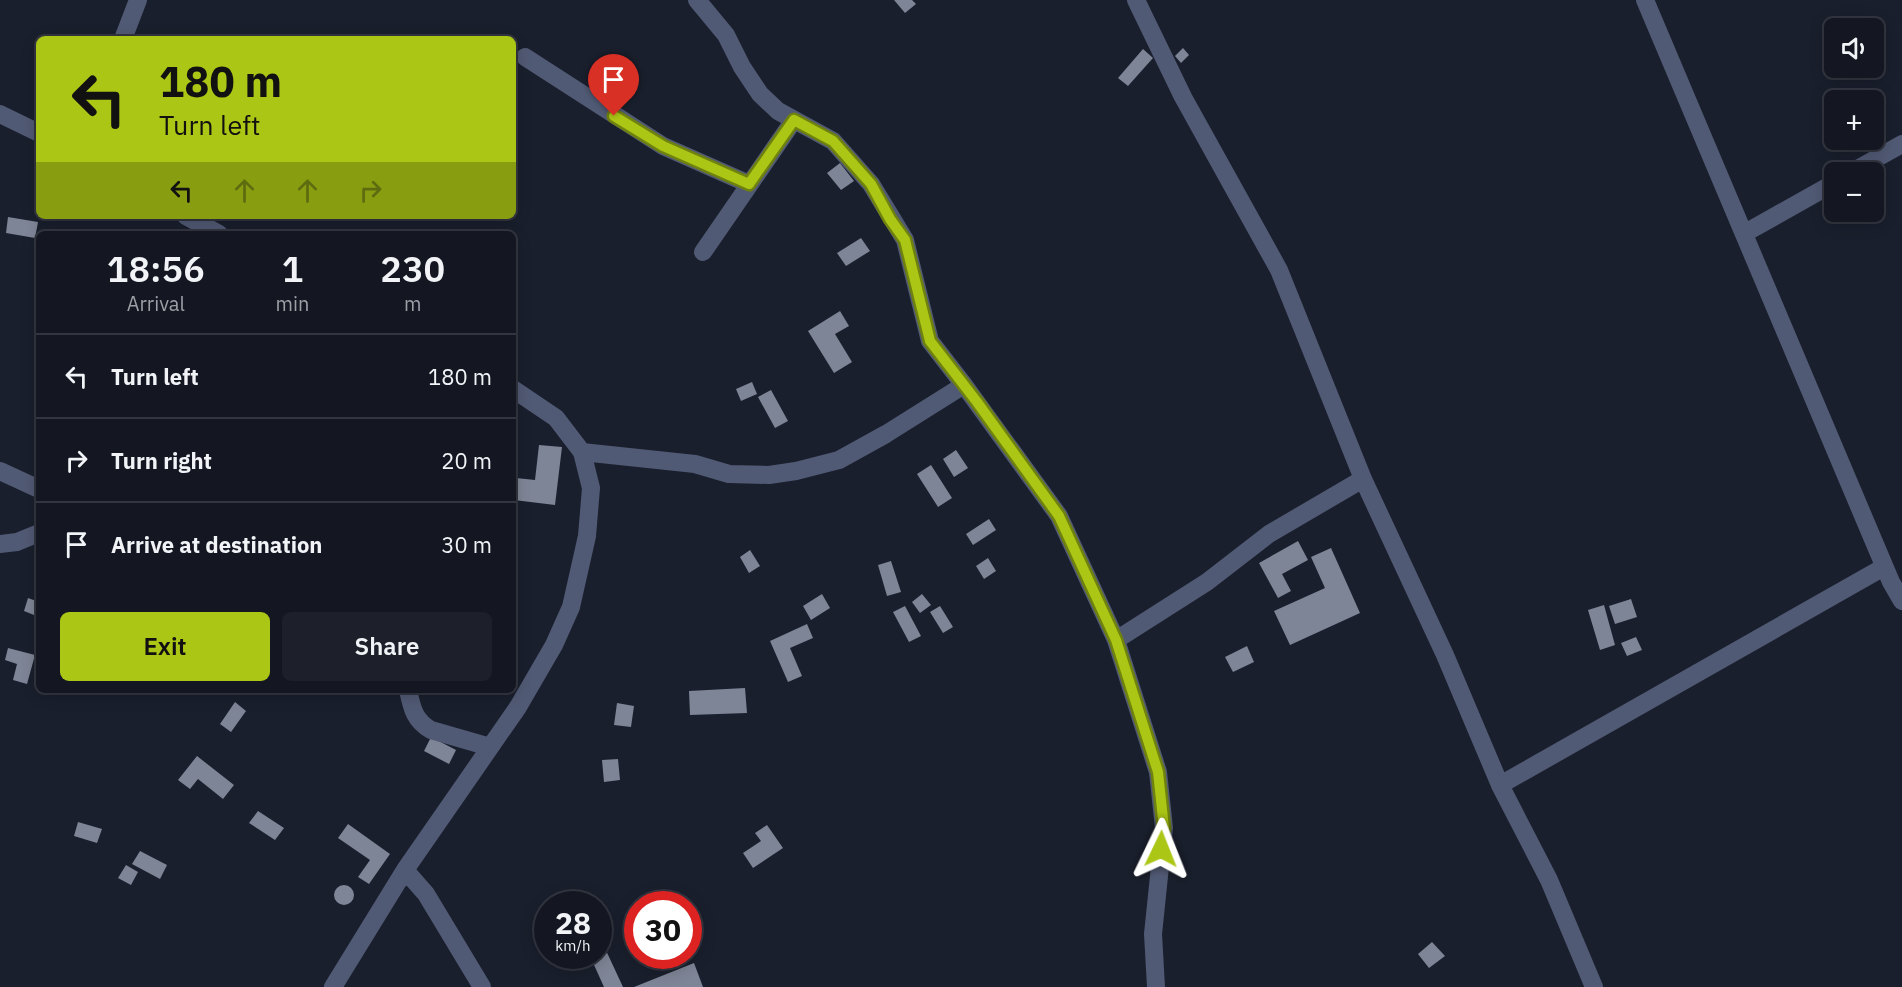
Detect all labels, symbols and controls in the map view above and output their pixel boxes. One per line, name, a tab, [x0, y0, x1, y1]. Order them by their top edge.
map controls	[1824, 18, 1884, 222]
button: sound	[1824, 18, 1884, 78]
text: 180 m	[159, 54, 282, 109]
pin	[588, 54, 639, 116]
icon: left	[60, 60, 138, 138]
icon: arrive	[597, 63, 630, 96]
button: +	[1824, 90, 1884, 150]
text: Turn left	[159, 107, 260, 142]
button: −	[1824, 162, 1884, 222]
icon: left	[165, 174, 198, 207]
icon: ahead	[228, 174, 261, 207]
icon: ahead	[291, 174, 324, 207]
icon: right	[354, 174, 387, 207]
text: 18:56	[107, 245, 205, 292]
text: 1	[282, 245, 303, 292]
text: 230	[380, 245, 445, 292]
text: Arrival	[127, 290, 185, 317]
text: min	[276, 290, 309, 317]
text: m	[404, 290, 421, 317]
icon: left	[60, 360, 93, 393]
text: Turn left	[111, 362, 199, 391]
text: 180 m	[428, 362, 492, 391]
icon: right	[60, 444, 93, 477]
text: Turn right	[111, 446, 212, 475]
text: 20 m	[441, 446, 492, 475]
icon: arrive	[60, 528, 93, 561]
text: Arrive at destination	[111, 530, 322, 559]
text: 30 m	[441, 530, 492, 559]
button: Exit	[60, 612, 270, 681]
button: Share	[282, 612, 492, 681]
position arrow	[1129, 817, 1193, 881]
speed limit sign: 30	[624, 891, 702, 969]
text: 28	[555, 903, 591, 942]
text: km/h	[555, 936, 591, 955]

